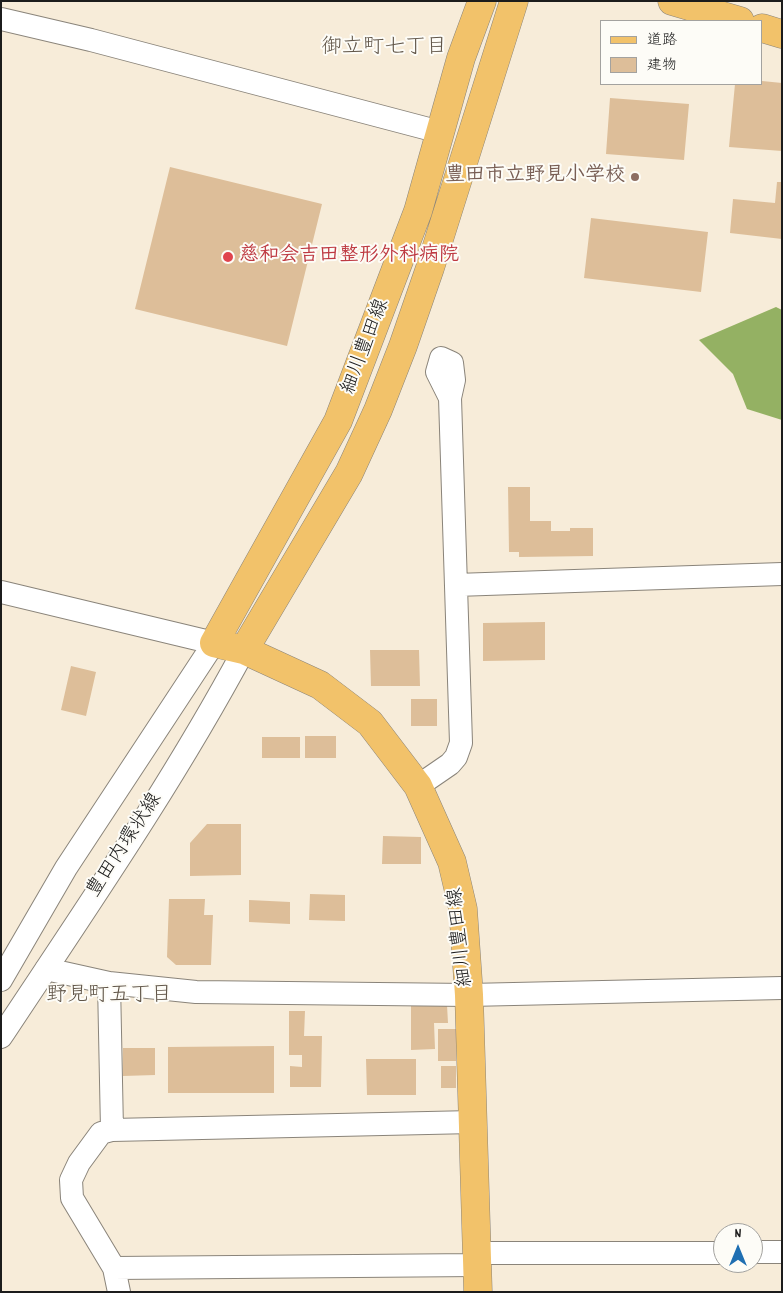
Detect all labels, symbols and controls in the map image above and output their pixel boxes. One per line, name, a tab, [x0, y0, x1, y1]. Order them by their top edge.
legend	[600, 20, 763, 85]
text: 道路	[647, 30, 677, 52]
district label: 御立町七丁目	[321, 36, 447, 62]
text: 建物	[647, 55, 677, 77]
place label: 豊田市立野見小学校	[445, 165, 625, 189]
marker: 豊田市立野見小学校	[629, 171, 641, 183]
place label: 慈和会吉田整形外科病院	[239, 245, 459, 269]
marker: 慈和会吉田整形外科病院	[221, 250, 235, 264]
street label: 細川豊田線	[338, 296, 396, 398]
street label: 豊田内環状線	[83, 789, 169, 903]
street label: 細川豊田線	[445, 886, 479, 988]
district label: 野見町五丁目	[46, 984, 172, 1010]
north arrow	[713, 1223, 763, 1273]
text: N	[735, 1224, 741, 1244]

